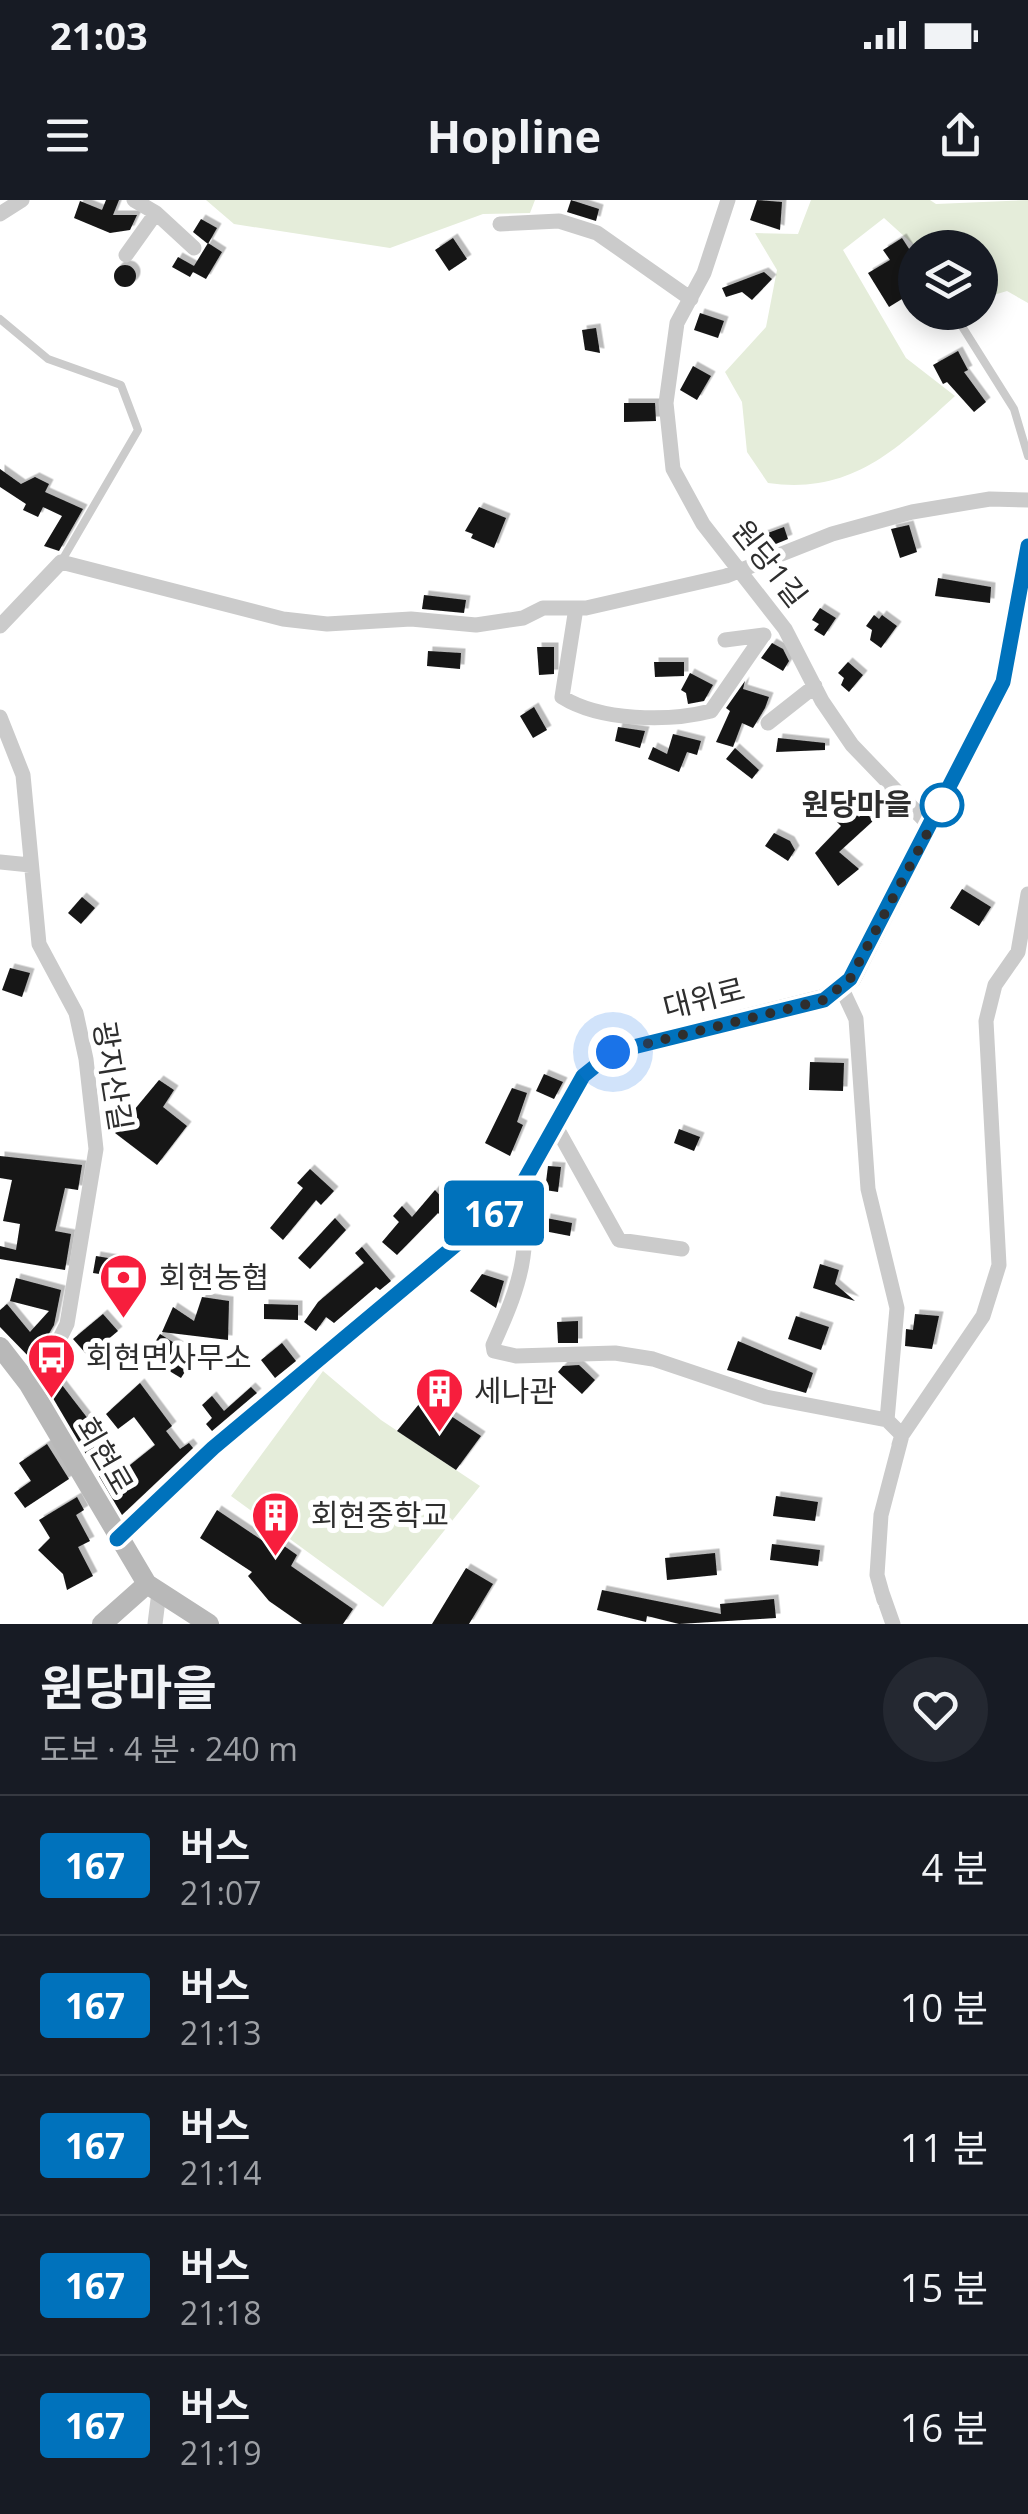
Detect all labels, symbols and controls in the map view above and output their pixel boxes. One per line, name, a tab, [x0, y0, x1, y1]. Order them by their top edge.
text: 21:03	[50, 9, 148, 61]
text: Hopline	[427, 105, 601, 166]
icon: menu	[40, 108, 95, 163]
icon: share	[933, 108, 988, 163]
map controls	[898, 230, 998, 330]
button: layers	[898, 230, 998, 330]
street label: 원당1길	[723, 511, 817, 615]
place label: 원당마을	[802, 783, 912, 824]
marker: 원당마을	[921, 784, 963, 826]
street label: 대위로	[659, 968, 749, 1027]
street label: 광지산길	[85, 1018, 142, 1133]
your location	[588, 1027, 638, 1077]
line badge: 167	[436, 1180, 552, 1246]
text: 167	[464, 1190, 524, 1237]
bank icon: 회현농협	[98, 1252, 150, 1320]
place label: 회현농협	[159, 1256, 269, 1297]
bus stop icon: 회현면사무소	[25, 1332, 77, 1400]
place label: 회현면사무소	[86, 1336, 252, 1377]
building icon: 세나관	[413, 1366, 465, 1434]
place label: 세나관	[474, 1370, 557, 1411]
street label: 회현로	[67, 1409, 144, 1501]
building icon: 회현중학교	[250, 1490, 302, 1558]
place label: 회현중학교	[311, 1494, 449, 1535]
text: 원당마을	[40, 1654, 217, 1719]
button: heart	[883, 1657, 988, 1762]
text: 도보 · 4 분 · 240 m	[40, 1727, 298, 1770]
text: 버스	[180, 1819, 250, 1871]
text: 4 분	[921, 1841, 988, 1893]
text: 167	[65, 1842, 125, 1889]
text: 21:07	[180, 1871, 262, 1914]
text: 버스	[180, 1959, 250, 2011]
text: 10 분	[900, 1981, 988, 2033]
text: 167	[65, 1982, 125, 2029]
text: 21:13	[180, 2011, 262, 2054]
text: 버스	[180, 2099, 250, 2151]
text: 11 분	[900, 2121, 988, 2173]
text: 167	[65, 2122, 125, 2169]
text: 21:14	[180, 2151, 262, 2194]
text: 버스	[180, 2239, 250, 2291]
text: 15 분	[900, 2261, 988, 2313]
text: 167	[65, 2262, 125, 2309]
text: 21:18	[180, 2291, 262, 2334]
text: 버스	[180, 2379, 250, 2431]
text: 16 분	[900, 2401, 988, 2453]
text: 167	[65, 2402, 125, 2449]
text: 21:19	[180, 2431, 262, 2474]

